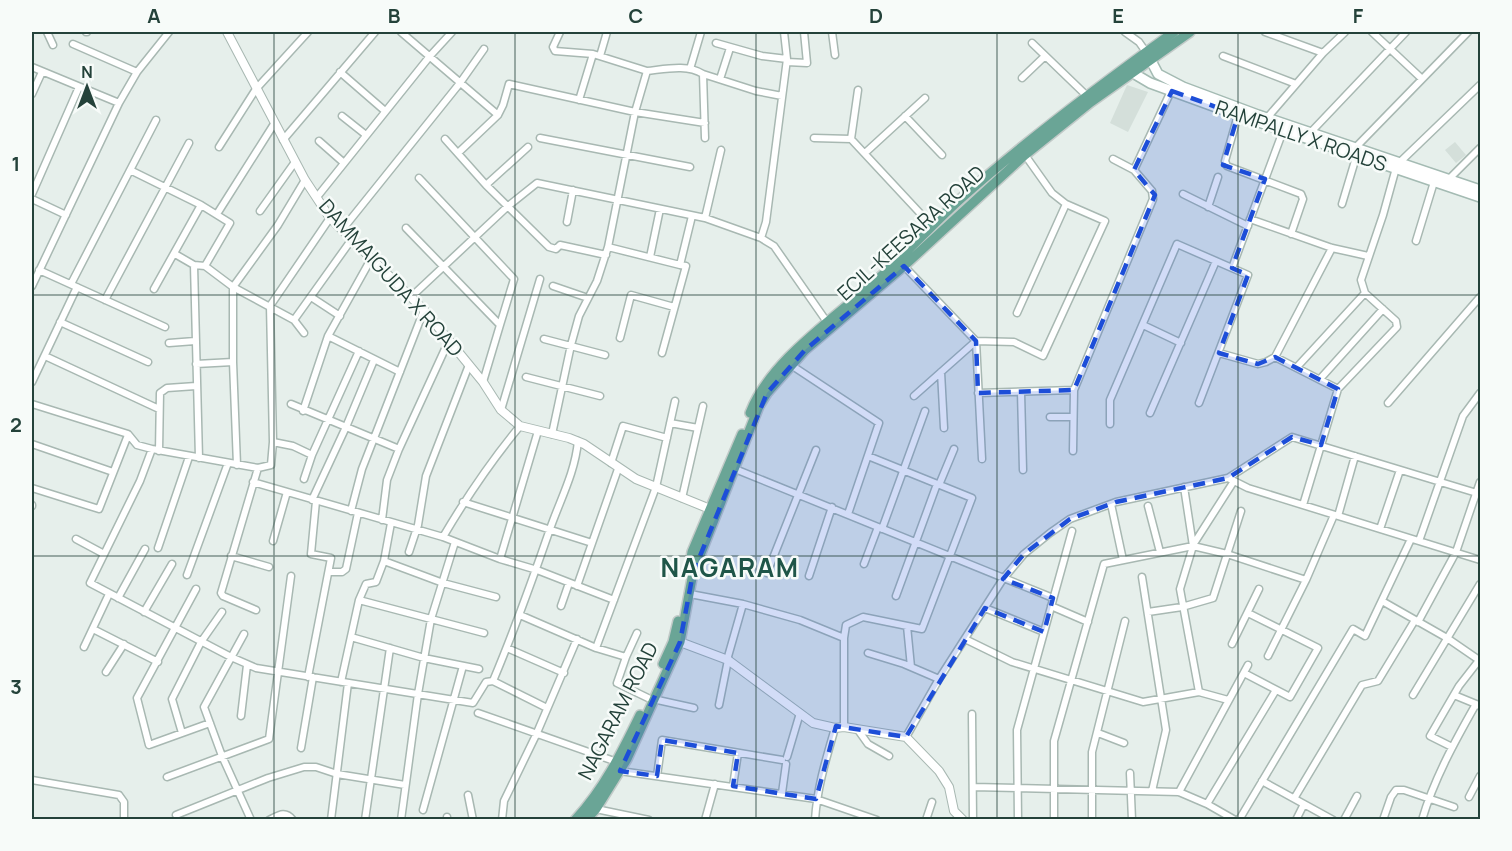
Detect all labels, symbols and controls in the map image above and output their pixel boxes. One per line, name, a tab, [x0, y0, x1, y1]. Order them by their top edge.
text: A	[147, 2, 161, 29]
text: B	[388, 2, 401, 29]
text: C	[629, 2, 643, 29]
text: D	[869, 2, 883, 29]
text: E	[1112, 2, 1124, 29]
text: F	[1353, 2, 1364, 29]
north arrow	[57, 57, 117, 117]
text: N	[81, 61, 93, 83]
street label: RAMPALLY X ROADS	[1212, 93, 1391, 178]
text: 1	[12, 150, 20, 177]
street label: ECIL-KEESARA ROAD	[831, 159, 990, 306]
street label: DAMMAIGUDA X ROAD	[313, 193, 469, 362]
text: 2	[10, 411, 22, 438]
district label: NAGARAM	[661, 549, 799, 585]
street label: NAGARAM ROAD	[571, 637, 664, 784]
text: 3	[10, 673, 22, 700]

